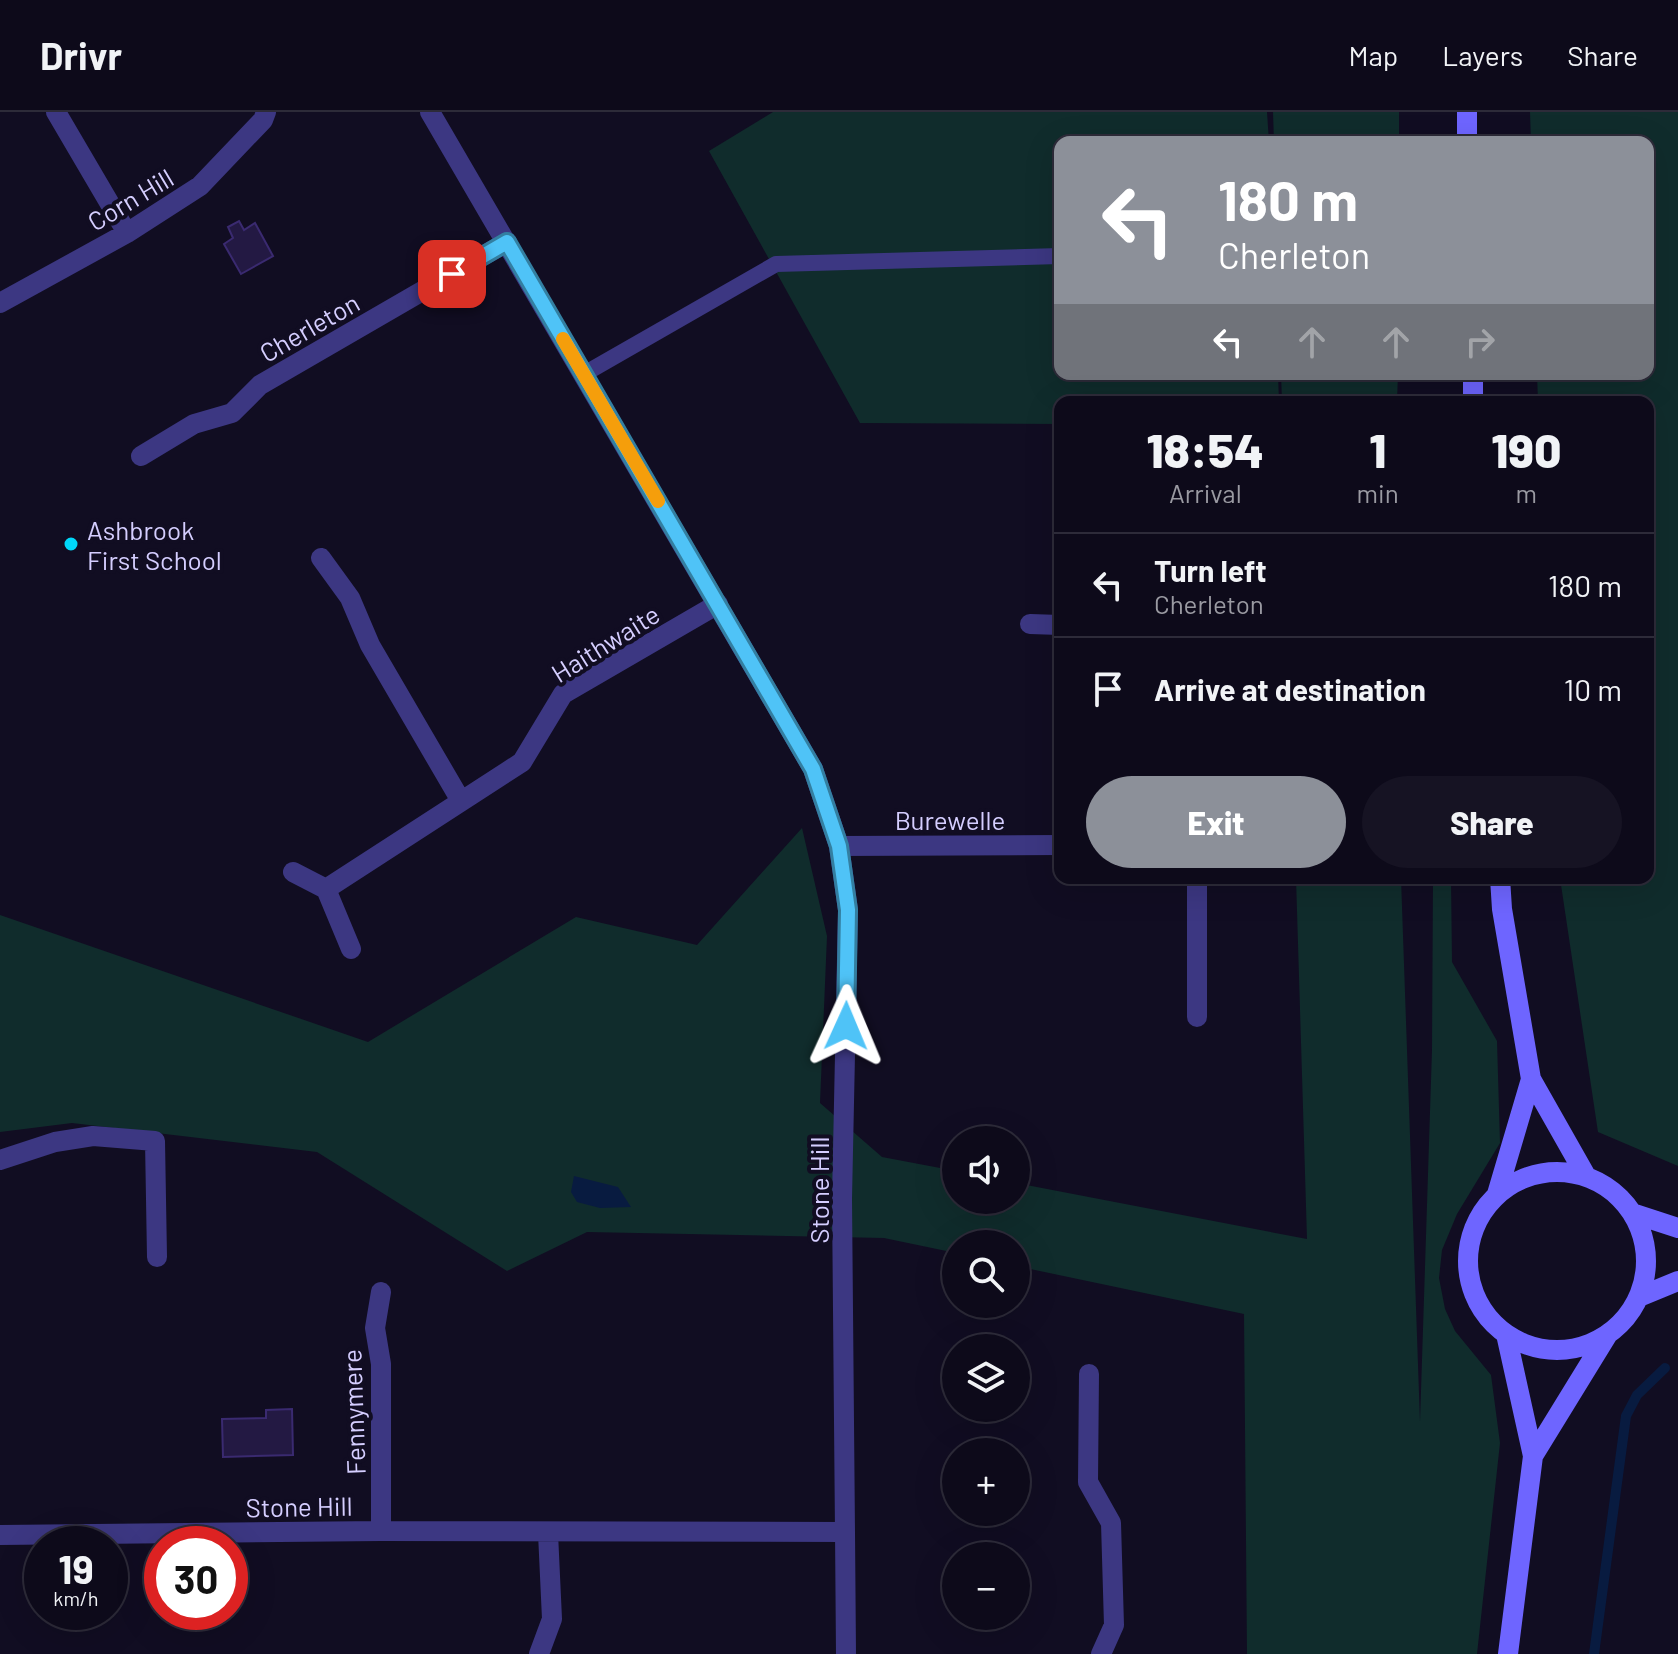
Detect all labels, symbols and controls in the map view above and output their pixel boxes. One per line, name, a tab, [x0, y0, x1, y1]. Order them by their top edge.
text: Drivr	[40, 32, 122, 78]
text: Map	[1348, 38, 1398, 72]
text: Layers	[1442, 38, 1523, 72]
text: Share	[1567, 38, 1638, 72]
street label: Corn Hill	[82, 161, 178, 237]
text: 180 m	[1218, 165, 1358, 232]
icon: left	[1086, 168, 1190, 272]
text: Cherleton	[1218, 233, 1370, 276]
pin	[418, 240, 486, 308]
icon: arrive	[430, 252, 474, 296]
street label: Cherleton	[254, 286, 364, 368]
icon: left	[1206, 320, 1250, 364]
icon: ahead	[1290, 320, 1334, 364]
icon: ahead	[1374, 320, 1418, 364]
icon: right	[1458, 320, 1502, 364]
text: 18:54	[1147, 420, 1264, 478]
text: 1	[1369, 420, 1386, 478]
text: 190	[1491, 420, 1561, 478]
text: Arrival	[1169, 477, 1242, 508]
text: min	[1357, 477, 1399, 508]
text: m	[1516, 477, 1537, 508]
place label: Ashbrook First School	[87, 514, 222, 575]
marker: Ashbrook First School	[62, 535, 80, 553]
text: Turn left	[1154, 552, 1267, 588]
icon: left	[1086, 563, 1130, 607]
text: 180 m	[1548, 567, 1622, 603]
text: Cherleton	[1154, 588, 1264, 619]
street label: Haithwaite	[545, 598, 665, 688]
icon: arrive	[1086, 667, 1130, 711]
text: Arrive at destination	[1154, 671, 1426, 707]
text: 10 m	[1564, 671, 1622, 707]
button: Exit	[1086, 776, 1346, 868]
button: Share	[1362, 776, 1622, 868]
street label: Burewelle	[895, 804, 1005, 835]
position arrow	[804, 984, 888, 1068]
map controls	[942, 1126, 1030, 1630]
button: sound	[942, 1126, 1030, 1214]
street label: Stone Hill	[803, 1137, 834, 1243]
button: search	[942, 1230, 1030, 1318]
button: layers	[942, 1334, 1030, 1422]
street label: Fennymere	[335, 1349, 371, 1475]
button: +	[942, 1438, 1030, 1526]
street label: Stone Hill	[245, 1490, 353, 1522]
speed limit sign: 30	[144, 1526, 248, 1630]
button: −	[942, 1542, 1030, 1630]
text: 19	[58, 1544, 94, 1592]
text: km/h	[53, 1586, 99, 1610]

